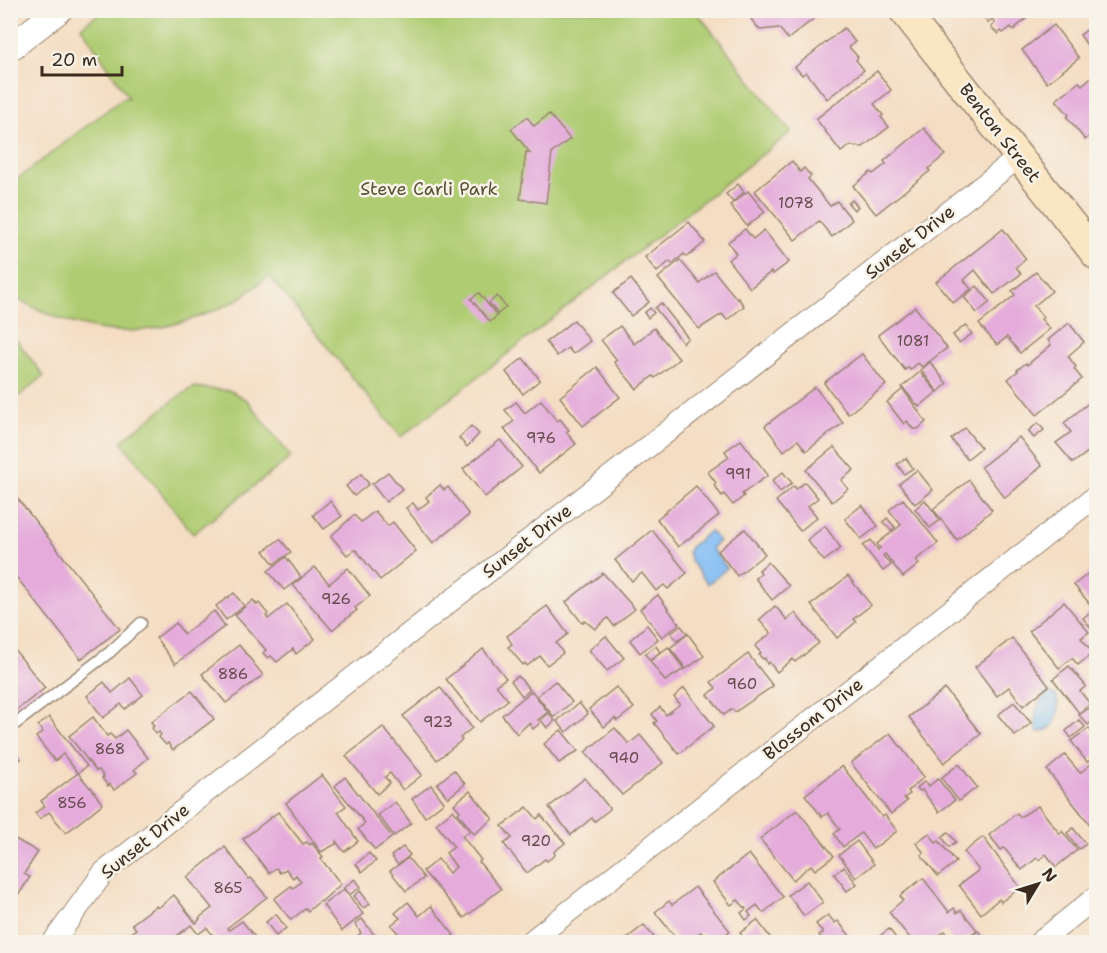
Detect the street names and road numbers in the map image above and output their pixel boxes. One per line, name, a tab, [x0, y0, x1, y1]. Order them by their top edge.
street label: Benton Street	[954, 78, 1046, 188]
street label: Sunset Drive	[860, 199, 960, 285]
street label: Sunset Drive	[477, 498, 577, 584]
street label: Blossom Drive	[758, 672, 868, 766]
street label: Sunset Drive	[96, 798, 194, 884]

